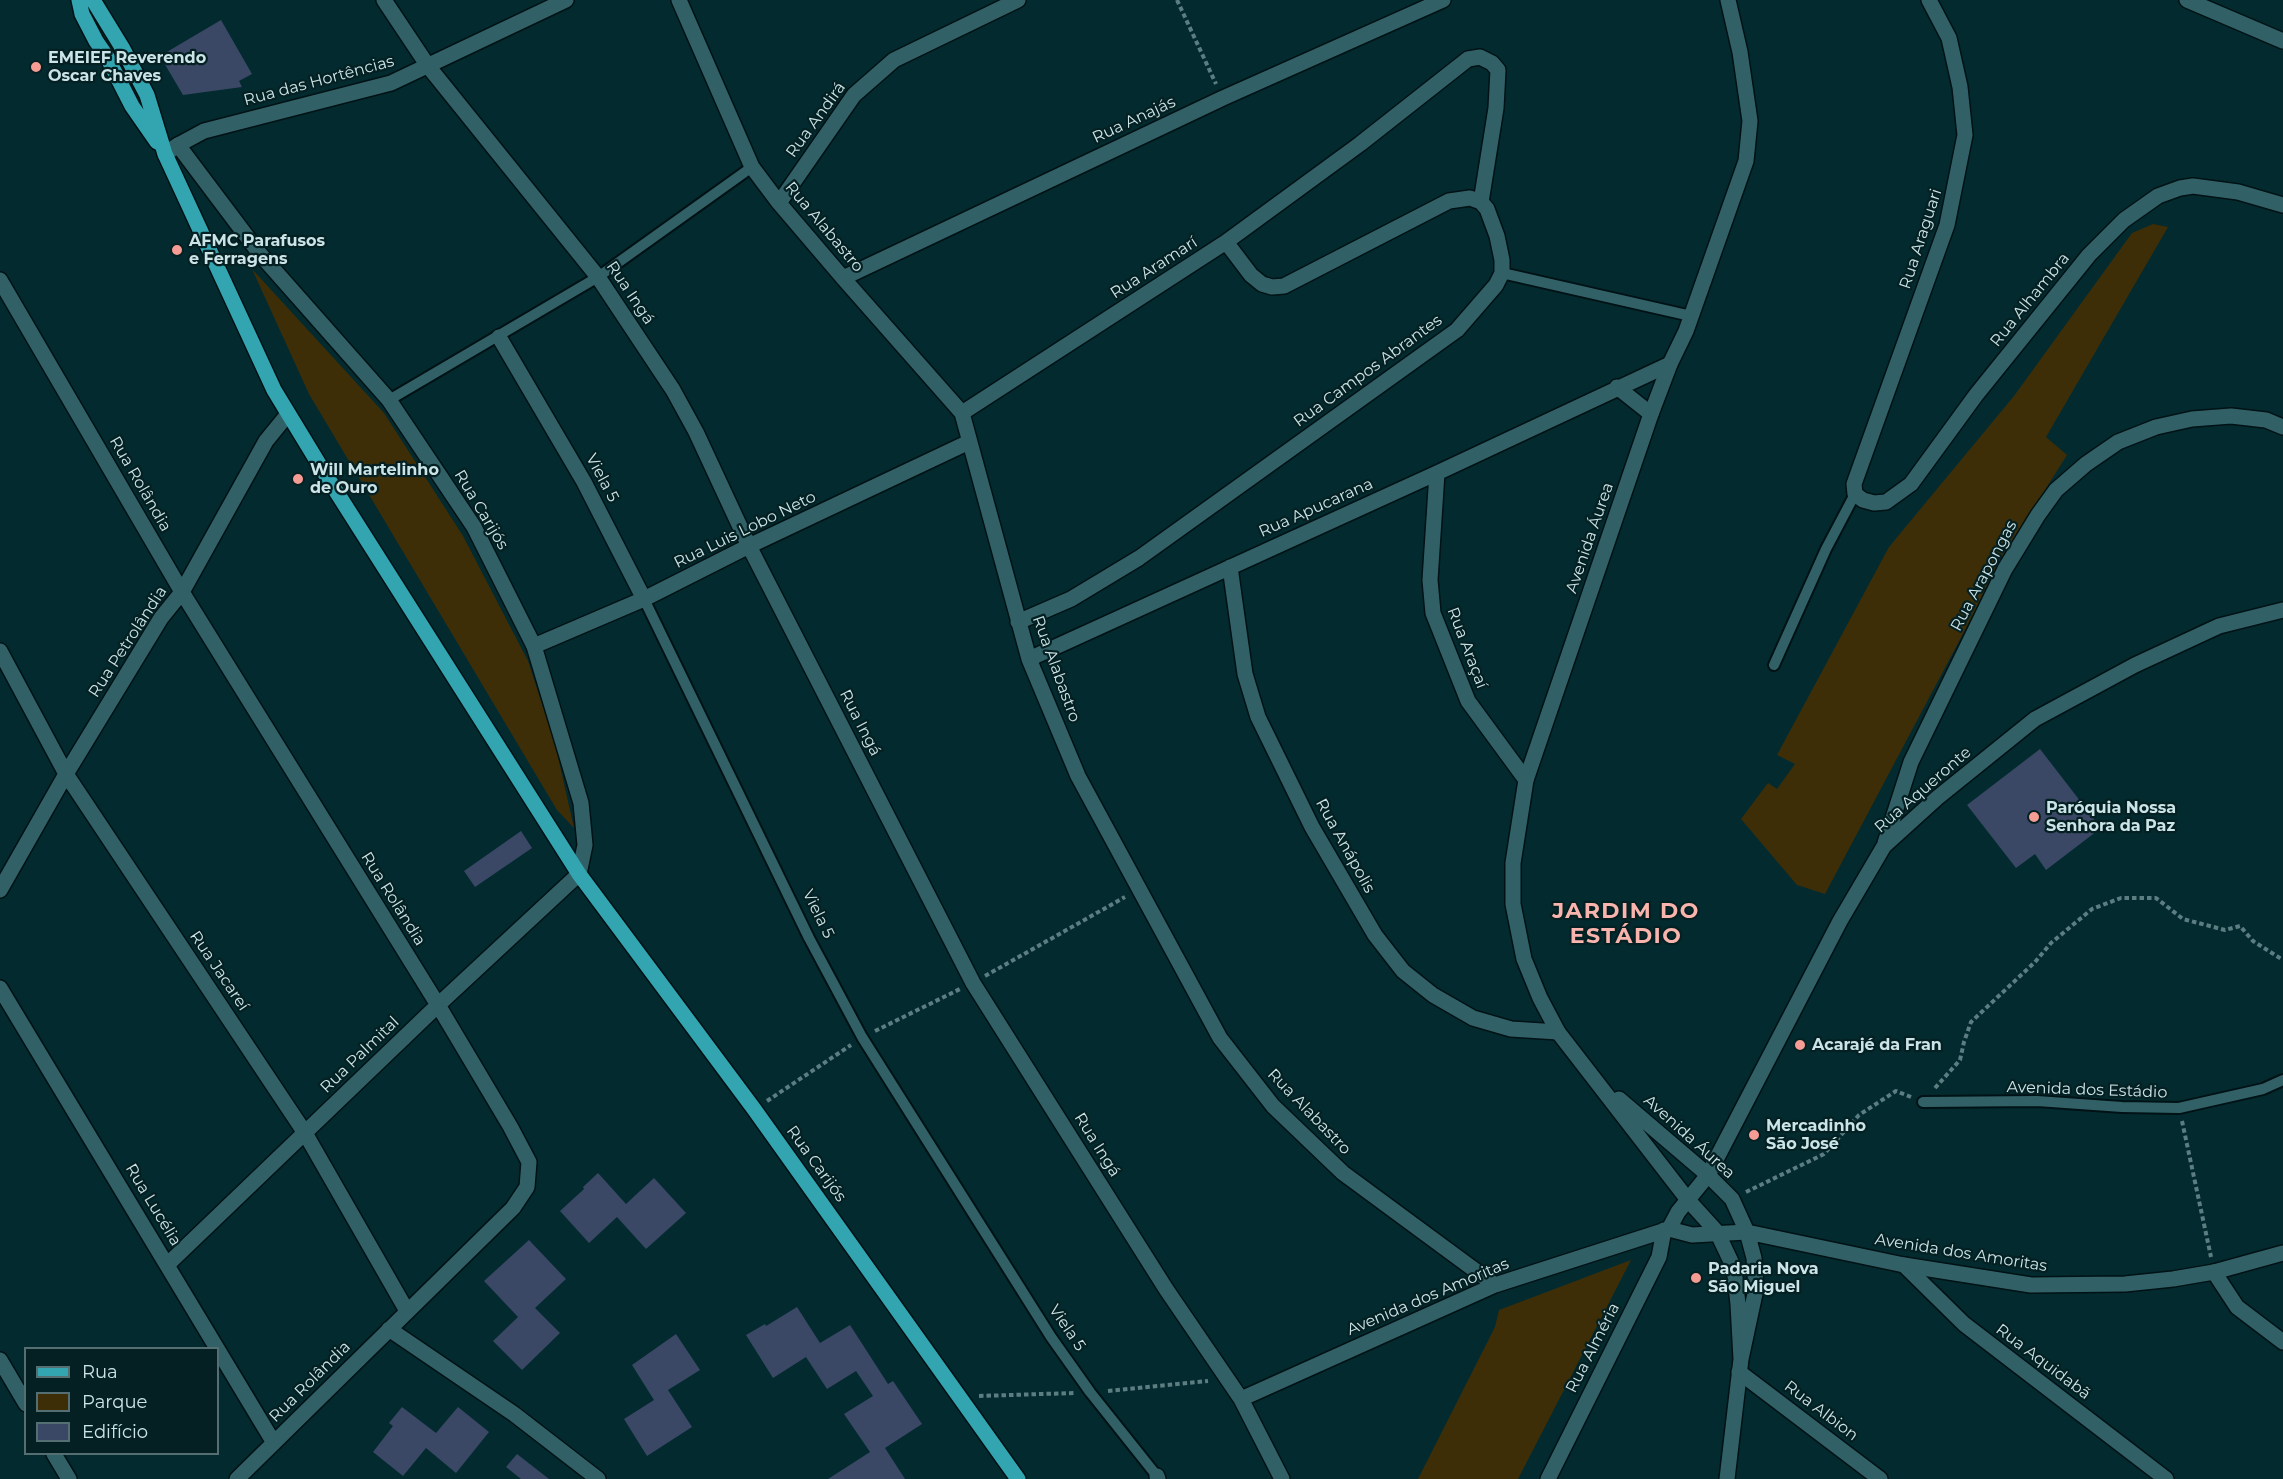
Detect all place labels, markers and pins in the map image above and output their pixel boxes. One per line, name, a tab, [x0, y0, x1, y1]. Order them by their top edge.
place label: EMEIEF Reverendo Oscar Chaves	[48, 48, 206, 86]
marker: EMEIEF Reverendo Oscar Chaves	[29, 60, 43, 74]
place label: AFMC Parafusos e Ferragens	[189, 231, 325, 269]
marker: AFMC Parafusos e Ferragens	[170, 243, 184, 257]
place label: Will Martelinho de Ouro	[310, 460, 439, 498]
marker: Will Martelinho de Ouro	[291, 472, 305, 486]
place label: Paróquia Nossa Senhora da Paz	[2046, 798, 2176, 836]
marker: Paróquia Nossa Senhora da Paz	[2027, 810, 2041, 824]
place label: Acarajé da Fran	[1812, 1035, 1942, 1055]
marker: Acarajé da Fran	[1793, 1038, 1807, 1052]
place label: Mercadinho São José	[1766, 1116, 1866, 1154]
marker: Mercadinho São José	[1747, 1128, 1761, 1142]
place label: Padaria Nova São Miguel	[1708, 1259, 1819, 1297]
marker: Padaria Nova São Miguel	[1689, 1271, 1703, 1285]

